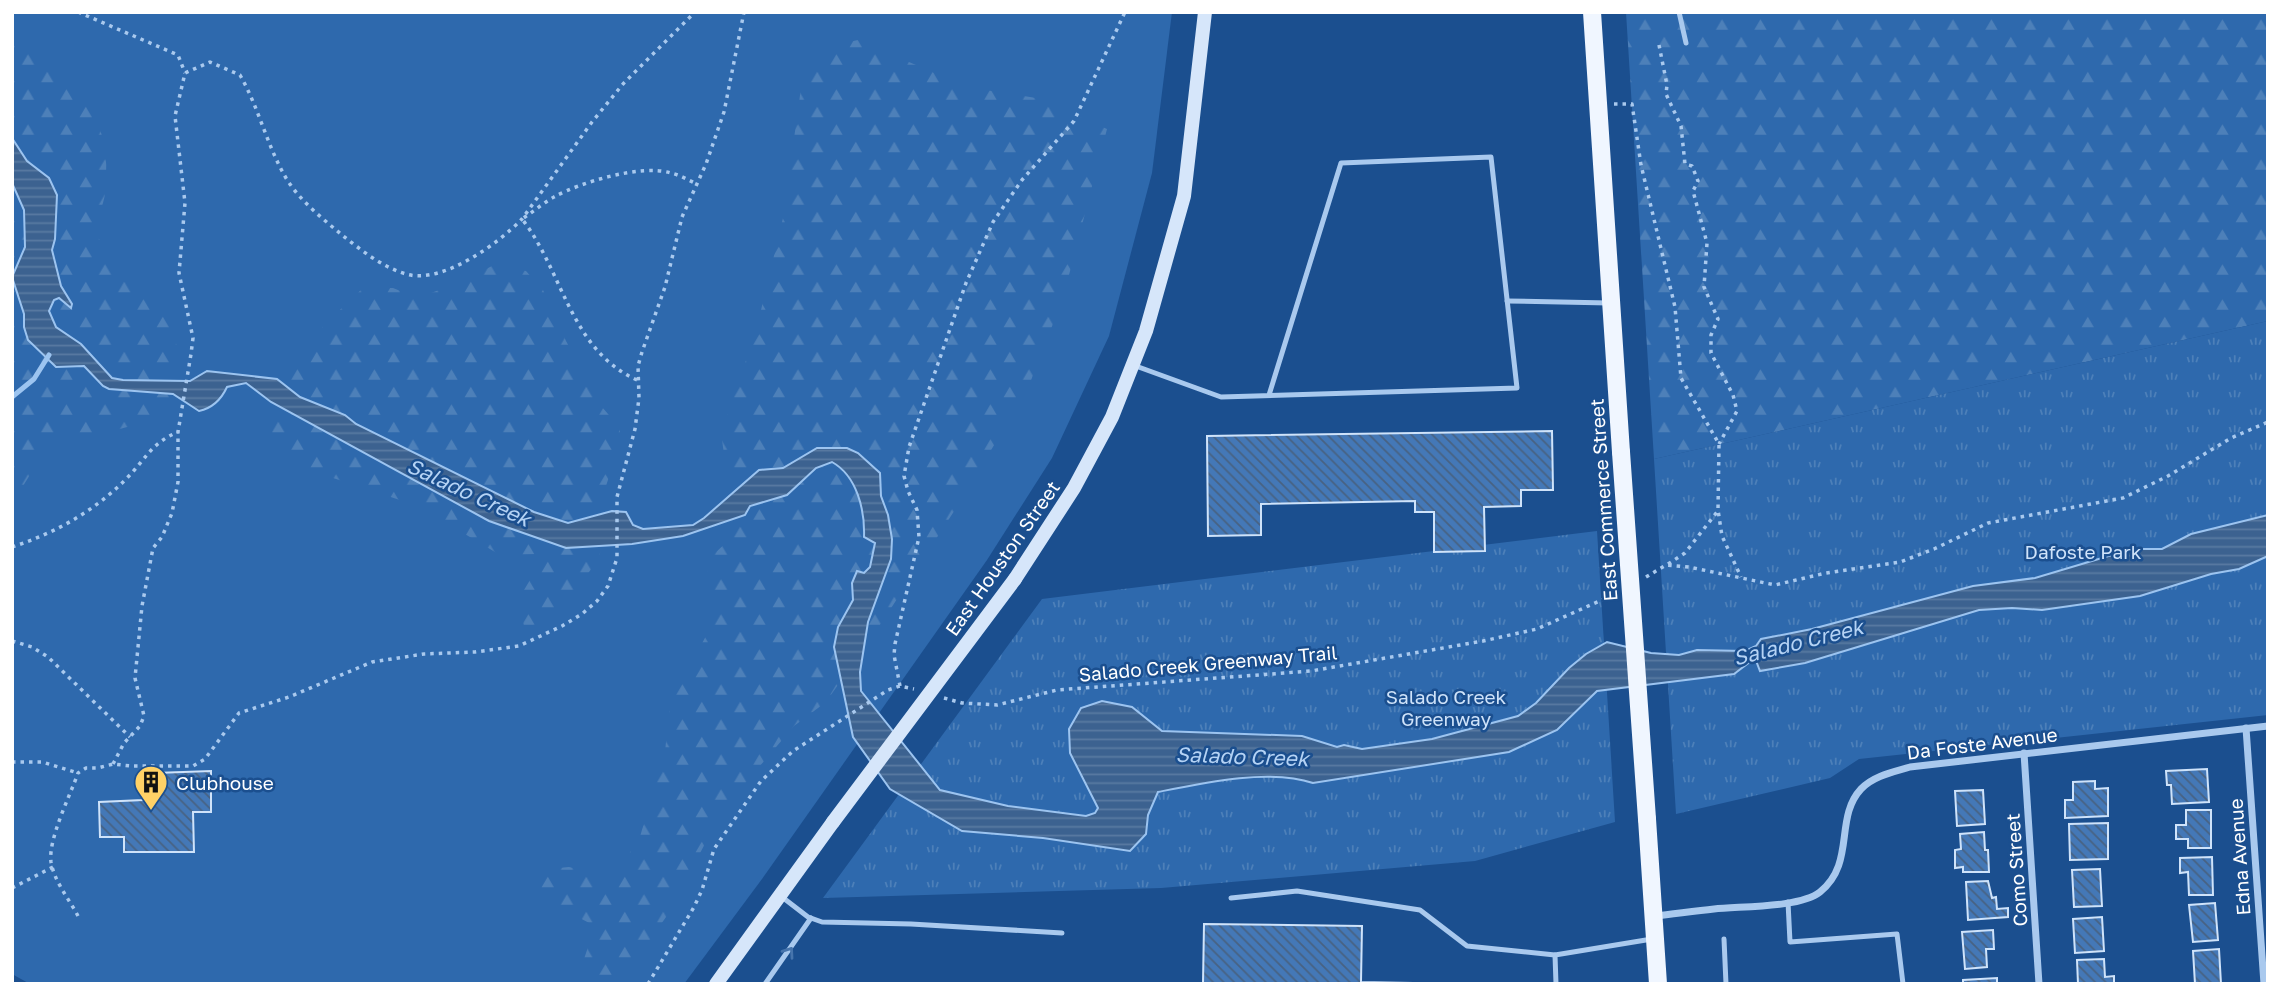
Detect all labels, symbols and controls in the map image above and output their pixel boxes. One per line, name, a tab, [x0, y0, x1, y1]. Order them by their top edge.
street label: East Commerce Street	[1584, 398, 1622, 602]
water label: Salado Creek	[403, 452, 537, 533]
street label: East Houston Street	[940, 476, 1064, 640]
park label: Dafoste Park	[2025, 540, 2142, 563]
water label: Salado Creek	[1730, 613, 1868, 671]
street label: Salado Creek Greenway Trail	[1078, 640, 1338, 686]
park label: Salado Creek Greenway	[1386, 685, 1506, 730]
street label: Da Foste Avenue	[1905, 722, 2059, 764]
water label: Salado Creek	[1175, 741, 1311, 771]
building icon: Clubhouse	[132, 763, 170, 812]
place label: Clubhouse	[176, 771, 274, 794]
street label: Edna Avenue	[2223, 798, 2255, 916]
street label: Como Street	[2001, 813, 2031, 927]
one-way arrow	[781, 947, 793, 960]

